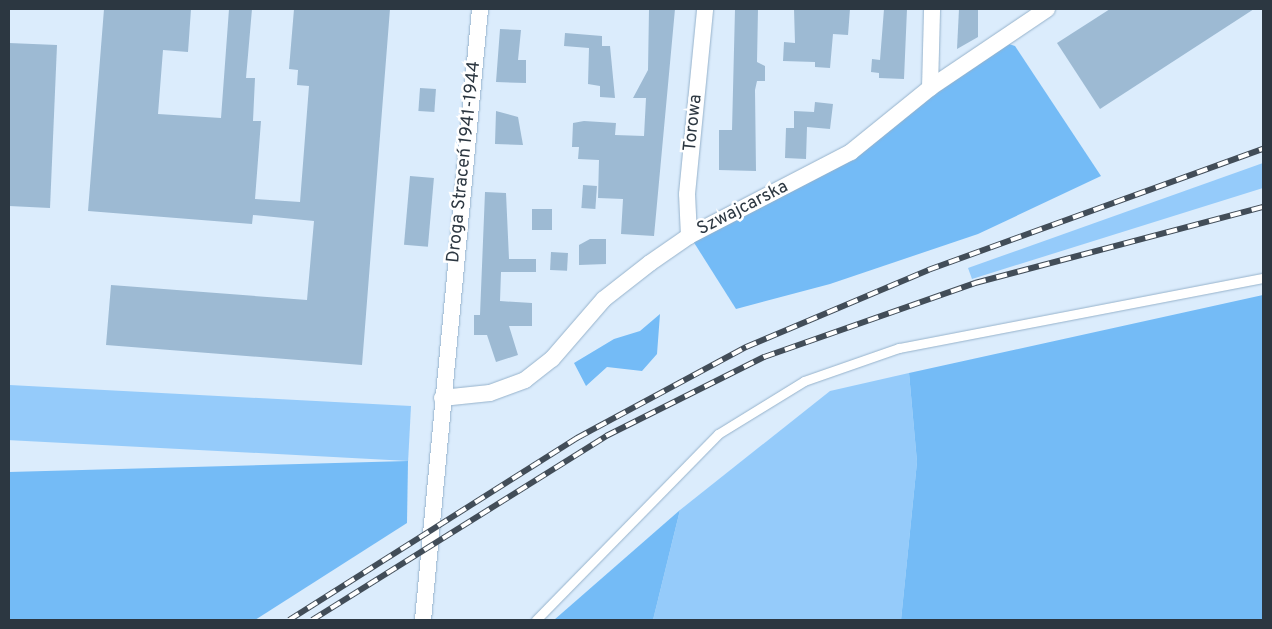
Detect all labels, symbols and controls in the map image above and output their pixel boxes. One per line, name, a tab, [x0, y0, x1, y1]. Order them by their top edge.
street label: Droga Straceń 1941-1944	[444, 60, 486, 264]
street label: Torowa	[680, 93, 708, 153]
street label: Szwajcarska	[694, 177, 792, 241]

